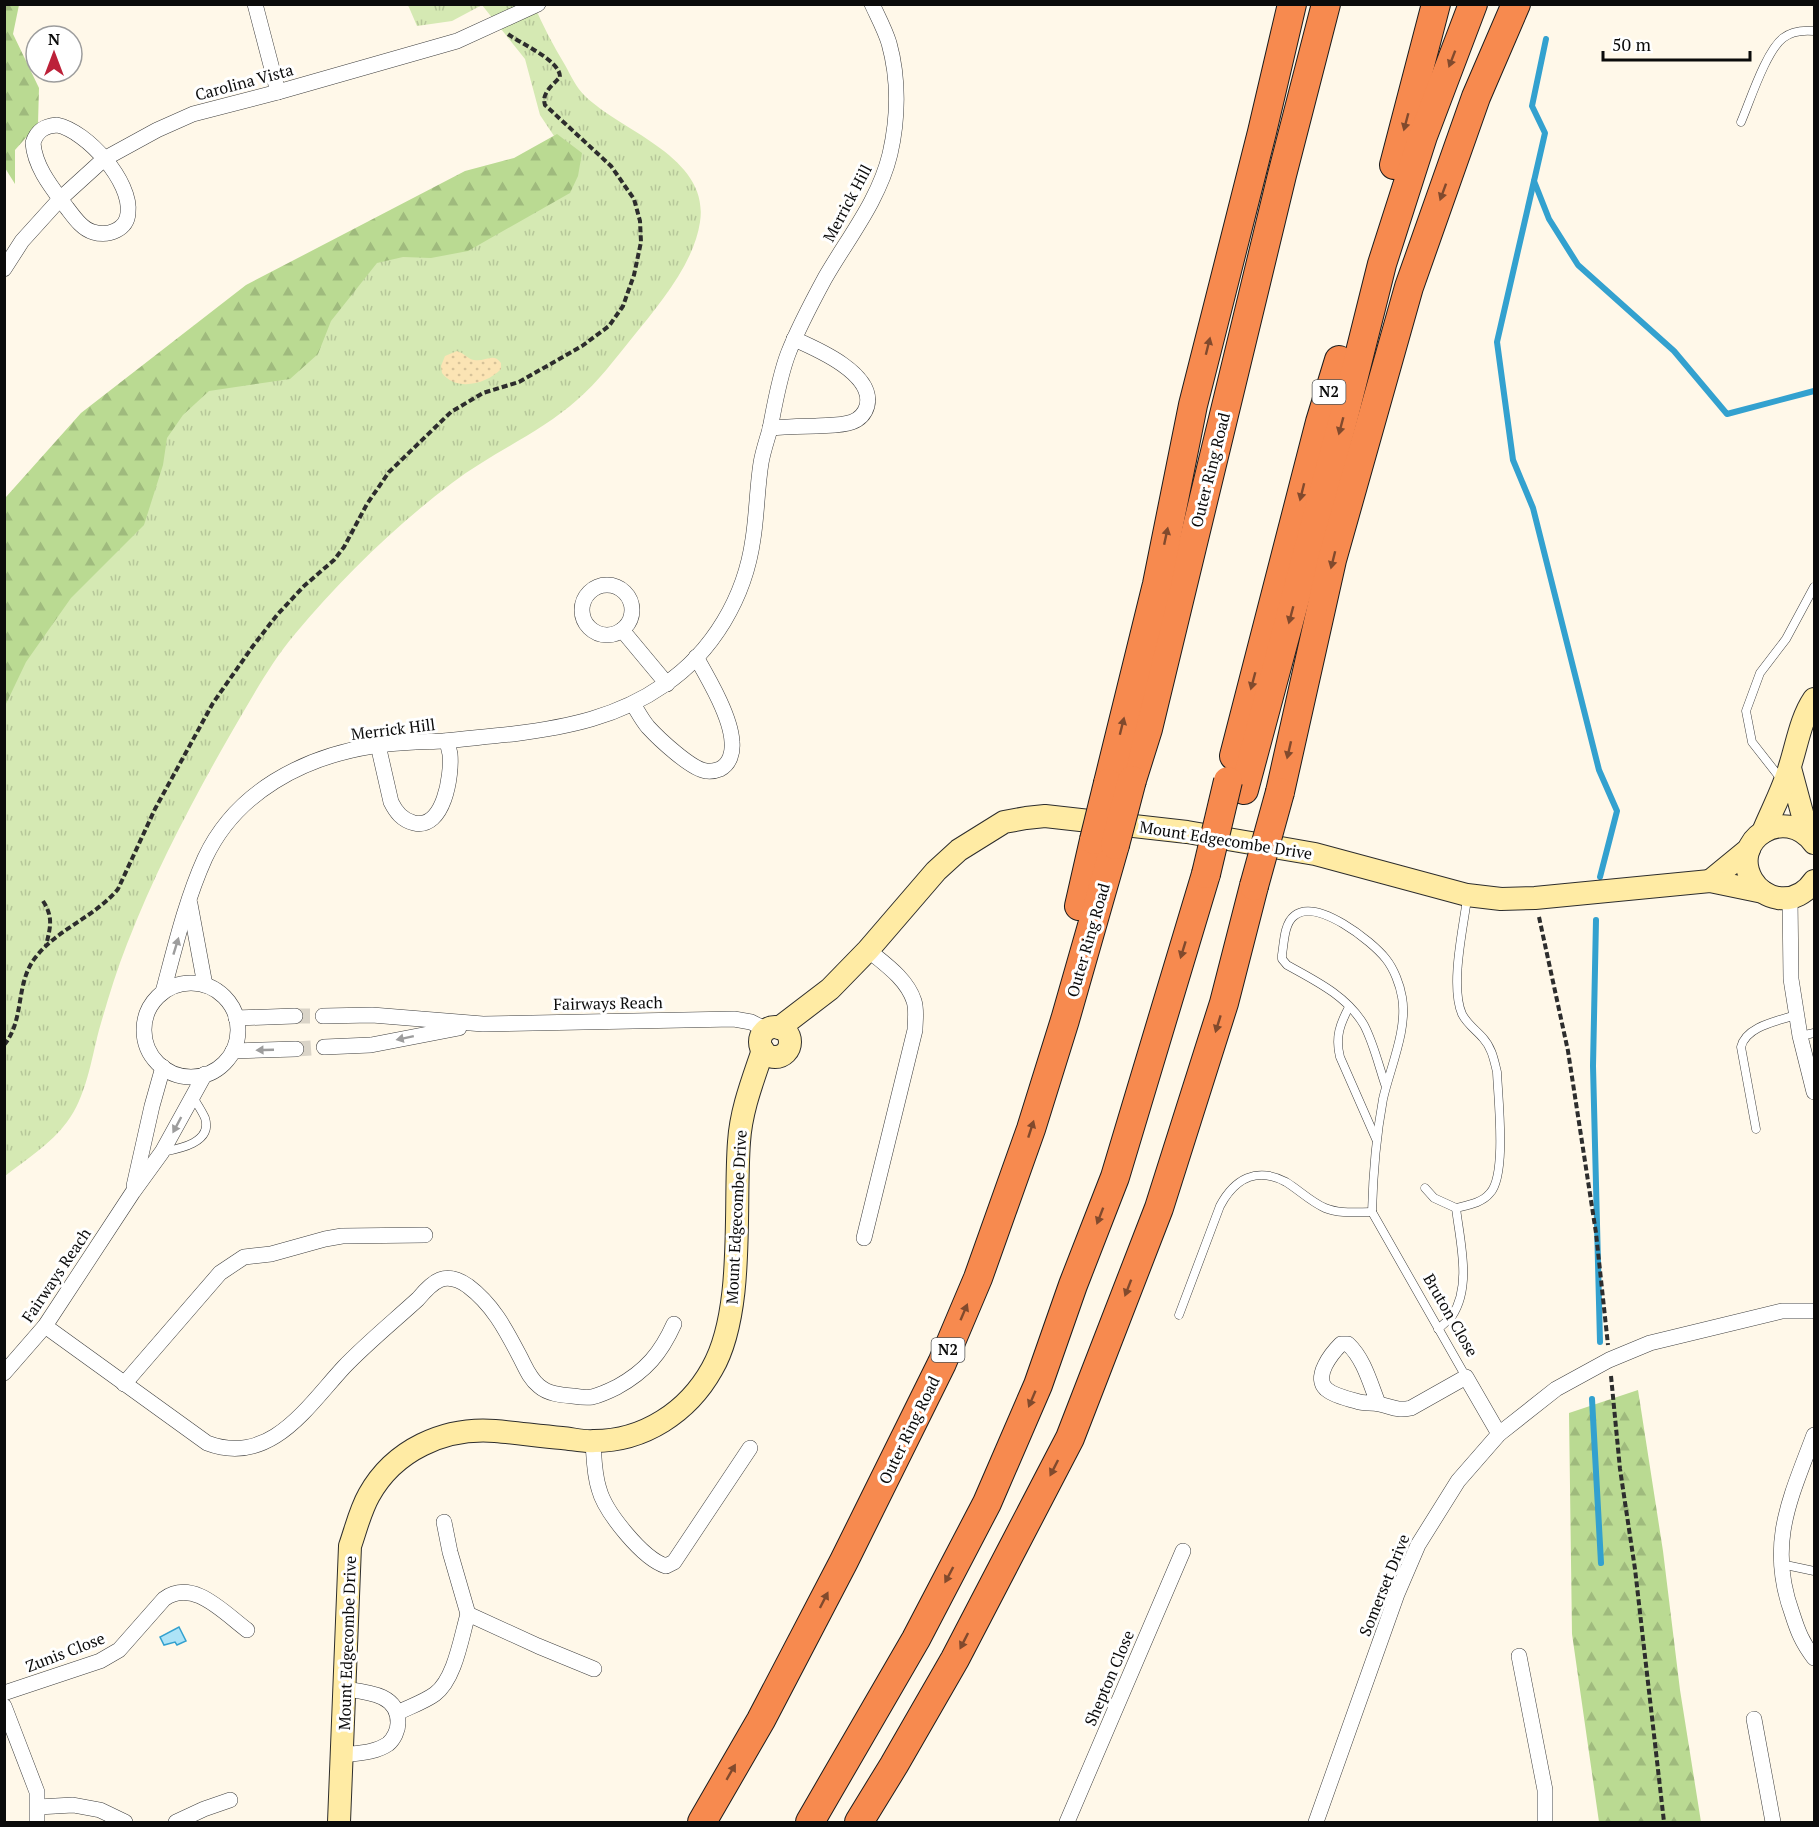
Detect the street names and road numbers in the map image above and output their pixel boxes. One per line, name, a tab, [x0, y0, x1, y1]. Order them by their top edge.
street label: Carolina Vista	[193, 58, 295, 106]
street label: Merrick Hill	[817, 160, 877, 246]
road number: N2	[1312, 380, 1346, 404]
street label: Outer Ring Road	[1185, 410, 1235, 530]
street label: Merrick Hill	[350, 713, 437, 745]
street label: Mount Edgecombe Drive	[1138, 815, 1314, 865]
street label: Outer Ring Road	[1061, 880, 1115, 1000]
street label: Fairways Reach	[553, 991, 663, 1015]
street label: Mount Edgecombe Drive	[720, 1129, 752, 1305]
street label: Fairways Reach	[16, 1223, 96, 1327]
street label: Bruton Close	[1418, 1270, 1484, 1360]
road number: N2	[932, 1338, 964, 1362]
street label: Outer Ring Road	[873, 1372, 945, 1488]
street label: Somerset Drive	[1353, 1531, 1415, 1639]
street label: Mount Edgecombe Drive	[333, 1555, 361, 1731]
street label: Zunis Close	[22, 1627, 108, 1677]
street label: Shepton Close	[1079, 1627, 1139, 1729]

